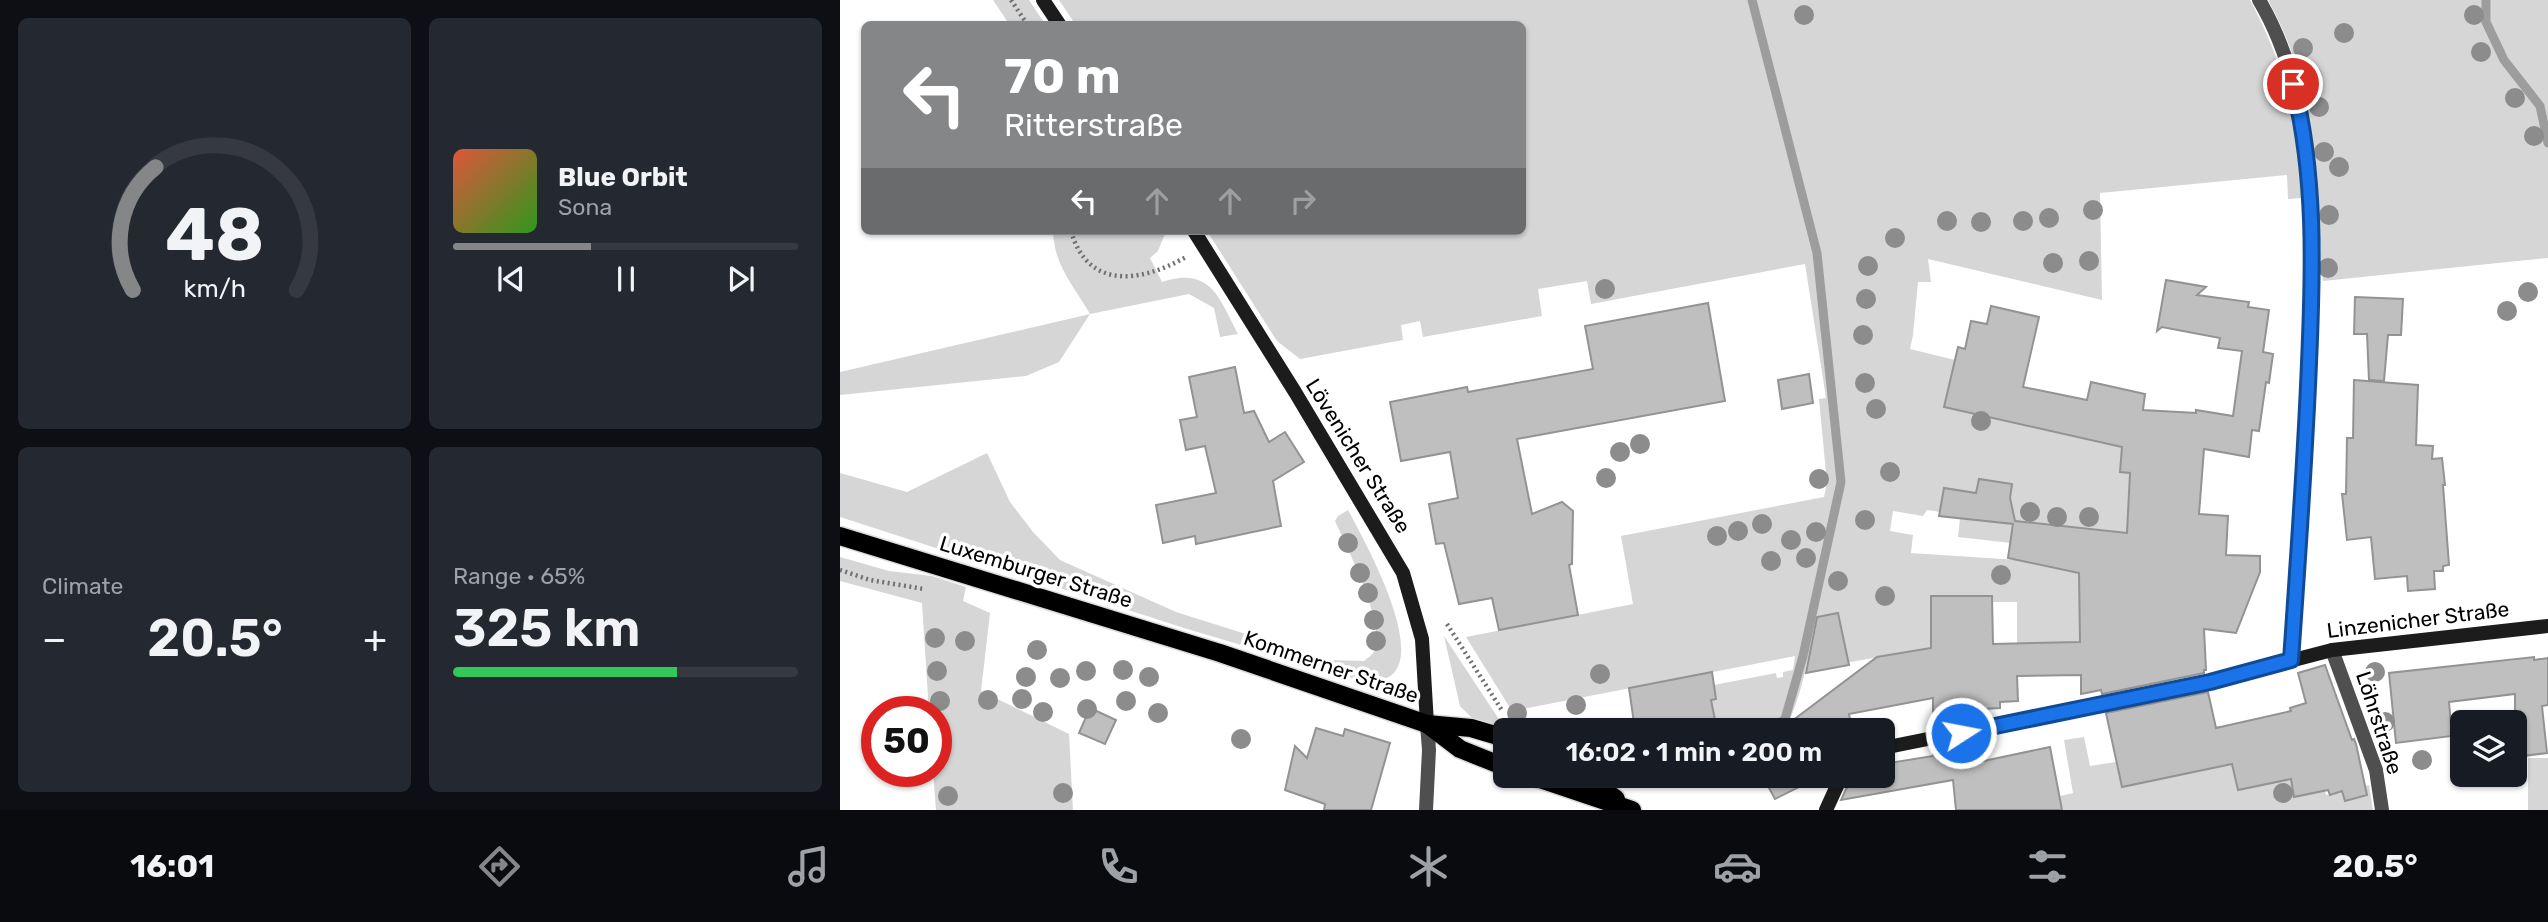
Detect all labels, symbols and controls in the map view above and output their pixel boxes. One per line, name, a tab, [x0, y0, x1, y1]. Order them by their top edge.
text: 70 m	[1004, 47, 1121, 105]
icon: left	[889, 49, 980, 140]
pin	[2263, 54, 2323, 114]
icon: arrive	[2274, 65, 2312, 103]
text: Ritterstraße	[1004, 106, 1183, 144]
text: Blue Orbit	[558, 162, 688, 193]
icon: left	[1065, 182, 1103, 220]
icon: ahead	[1138, 182, 1176, 220]
icon: ahead	[1211, 182, 1249, 220]
icon: right	[1284, 182, 1322, 220]
text: 48	[165, 192, 264, 278]
text: Sona	[558, 193, 612, 221]
icon: previous	[492, 260, 530, 298]
icon: pause	[607, 260, 645, 298]
icon: next	[722, 260, 760, 298]
text: km/h	[183, 274, 246, 303]
street label: Lövenicher Straße	[1301, 374, 1416, 538]
street label: Luxemburger Straße	[937, 530, 1136, 613]
text: Range · 65%	[453, 562, 585, 590]
text: Climate	[42, 572, 123, 600]
street label: Linzenicher Straße	[2325, 596, 2510, 643]
text: 325 km	[453, 597, 641, 659]
text: 20.5°	[147, 607, 283, 669]
text: −	[42, 616, 67, 662]
text: +	[363, 616, 387, 662]
street label: Kommerner Straße	[1241, 625, 1422, 708]
street label: Löhrstraße	[2351, 668, 2408, 778]
speed limit sign: 50	[861, 696, 952, 787]
position arrow	[1924, 696, 1998, 770]
map controls	[2450, 710, 2527, 787]
button: layers	[2450, 710, 2527, 787]
text: 16:02 · 1 min · 200 m	[1566, 737, 1822, 768]
icon: directions	[475, 842, 524, 891]
icon: music	[784, 842, 833, 891]
icon: phone	[1094, 842, 1143, 891]
icon: climate	[1404, 842, 1453, 891]
icon: car	[1713, 842, 1762, 891]
icon: filters	[2023, 842, 2072, 891]
text: 16:01	[130, 847, 214, 885]
text: 20.5°	[2332, 847, 2418, 885]

